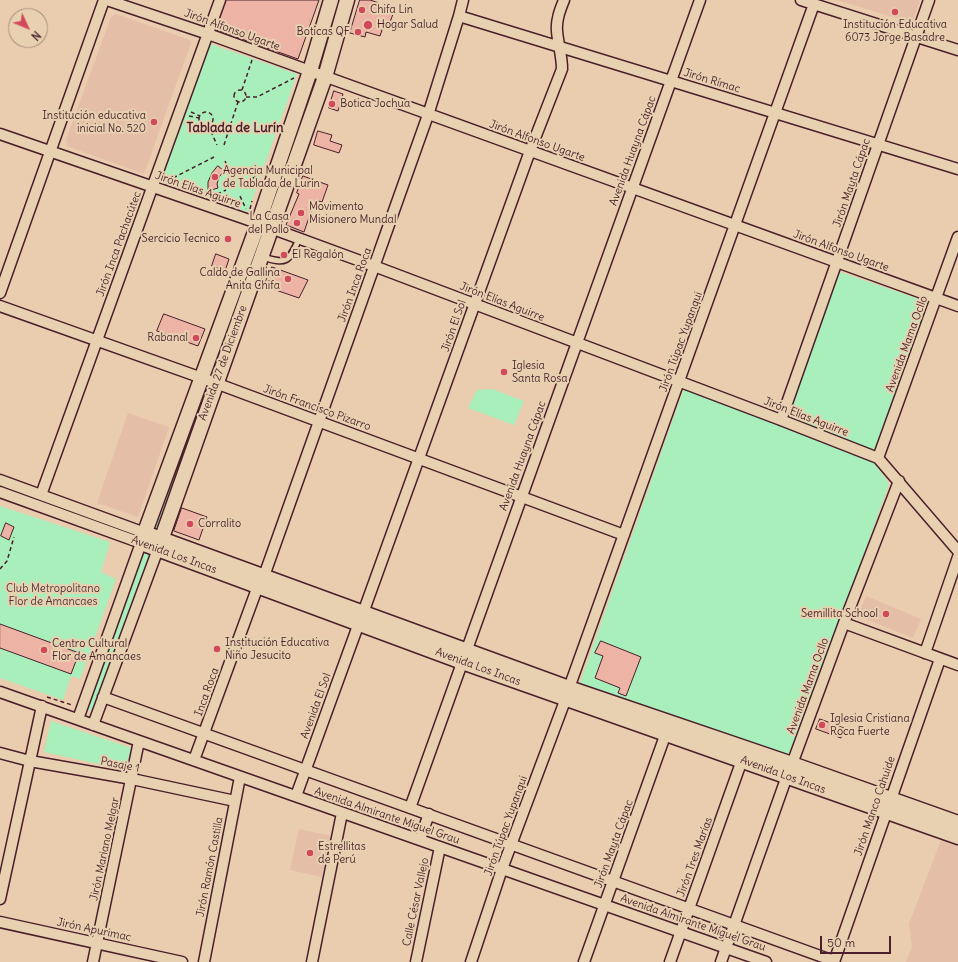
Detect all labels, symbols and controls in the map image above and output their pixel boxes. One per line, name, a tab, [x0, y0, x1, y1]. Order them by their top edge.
place label: Chifa Lin	[370, 3, 413, 17]
marker: Chifa Lin	[357, 5, 367, 15]
street label: Jirón Alfonso Ugarte	[182, 7, 282, 53]
marker: Institución Educativa 6073 Jorge Basadre	[890, 7, 900, 17]
north arrow	[8, 8, 48, 48]
place label: Hogar Salud	[377, 18, 438, 32]
place label: Institución Educativa 6073 Jorge Basadre	[843, 18, 947, 44]
marker: Hogar Salud	[362, 19, 374, 31]
place label: Boticas QF	[297, 25, 350, 39]
marker: Boticas QF	[353, 27, 363, 37]
text: N	[28, 28, 44, 43]
street label: Jirón Rímac	[682, 66, 742, 96]
street label: Avenida Huayna Cápac	[607, 94, 659, 208]
place label: Botica Jochua	[340, 97, 410, 111]
marker: Botica Jochua	[327, 99, 337, 109]
place label: Institución educativa inicial No. 520	[42, 109, 146, 135]
marker: Institución educativa inicial No. 520	[149, 117, 159, 127]
street label: Jirón Alfonso Ugarte	[487, 118, 587, 164]
district label: Tablada de Lurín	[187, 120, 283, 136]
street label: Jirón Mayta Cápac	[831, 137, 873, 229]
place label: Agencia Municipal de Tablada de Lurín	[223, 164, 320, 190]
street label: Jirón Elías Aguirre	[153, 169, 243, 211]
marker: Agencia Municipal de Tablada de Lurín	[210, 172, 220, 182]
street label: Jirón Inca Pachacútec	[94, 190, 144, 298]
place label: Movimento Misionero Mundal	[309, 200, 396, 226]
marker: Movimento Misionero Mundal	[296, 208, 306, 218]
place label: La Casa del Pollo	[248, 210, 289, 236]
marker: La Casa del Pollo	[292, 218, 302, 228]
street label: Jirón Alfonso Ugarte	[791, 228, 891, 274]
place label: Sercicio Tecnico	[142, 232, 220, 246]
marker: Sercicio Tecnico	[223, 234, 233, 244]
street label: Jirón Inca Roca	[335, 246, 375, 324]
place label: El Regalón	[292, 248, 344, 262]
marker: El Regalón	[279, 250, 289, 260]
place label: Caldo de Gallina Anita Chifa	[200, 266, 280, 292]
marker: Caldo de Gallina Anita Chifa	[283, 274, 293, 284]
street label: Jirón Elías Aguirre	[458, 280, 546, 324]
street label: Jirón Túpac Yupanqui	[657, 290, 705, 394]
street label: Avenida Mama Ocllo	[883, 294, 931, 394]
street label: Jirón El Sol	[439, 298, 469, 354]
street label: Avenida 27 de Diciembre	[196, 304, 250, 422]
place label: Rabanal	[147, 331, 188, 345]
marker: Rabanal	[191, 333, 201, 343]
place label: Iglesia Santa Rosa	[512, 359, 568, 385]
marker: Iglesia Santa Rosa	[499, 367, 509, 377]
street label: Jirón Francisco Pizarro	[261, 382, 373, 434]
street label: Jirón Elías Aguirre	[762, 395, 850, 439]
street label: Avenida Huayna Cápac	[497, 399, 549, 513]
place label: Corralito	[198, 517, 241, 531]
marker: Corralito	[185, 519, 195, 529]
street label: Avenida Los Incas	[129, 533, 219, 577]
park label: Club Metropolitano Flor de Amancaes	[6, 582, 100, 608]
place label: Semillita School	[801, 607, 878, 621]
marker: Semillita School	[881, 609, 891, 619]
place label: Institución Educativa Niño Jesucito	[225, 636, 329, 662]
street label: Avenida Mama Ocllo	[784, 636, 832, 736]
place label: Centro Cultural Flor de Amancaes	[52, 637, 141, 663]
marker: Institución Educativa Niño Jesucito	[212, 644, 222, 654]
marker: Centro Cultural Flor de Amancaes	[39, 645, 49, 655]
street label: Avenida Los Incas	[433, 645, 523, 689]
street label: Inca Roca	[192, 666, 222, 718]
street label: Avenida El Sol	[298, 671, 334, 741]
place label: Iglesia Cristiana Roca Fuerte	[830, 712, 910, 738]
marker: Iglesia Cristiana Roca Fuerte	[817, 720, 827, 730]
street label: Avenida Los Incas	[738, 753, 828, 797]
street label: Jirón Manco Cahuide	[852, 754, 898, 858]
street label: Pasaje 1	[99, 755, 141, 775]
street label: Jirón Túpac Yupanqui	[482, 774, 530, 878]
street label: Avenida Almirante Miguel Grau	[313, 785, 461, 847]
street label: Jirón Mariano Melgar	[88, 796, 122, 902]
street label: Jirón Mayta Cápac	[592, 798, 636, 890]
street label: Jirón Tres Marías	[674, 815, 716, 899]
street label: Jirón Ramón Castilla	[194, 816, 226, 918]
place label: Estrellitas de Perú	[318, 840, 366, 866]
marker: Estrellitas de Perú	[305, 848, 315, 858]
street label: Calle César Vallejo	[400, 856, 432, 948]
street label: Avenida Almirante Miguel Grau	[619, 892, 767, 954]
street label: Jirón Apurimac	[56, 916, 132, 944]
scale bar	[822, 928, 893, 954]
text: 50 m	[827, 935, 855, 950]

